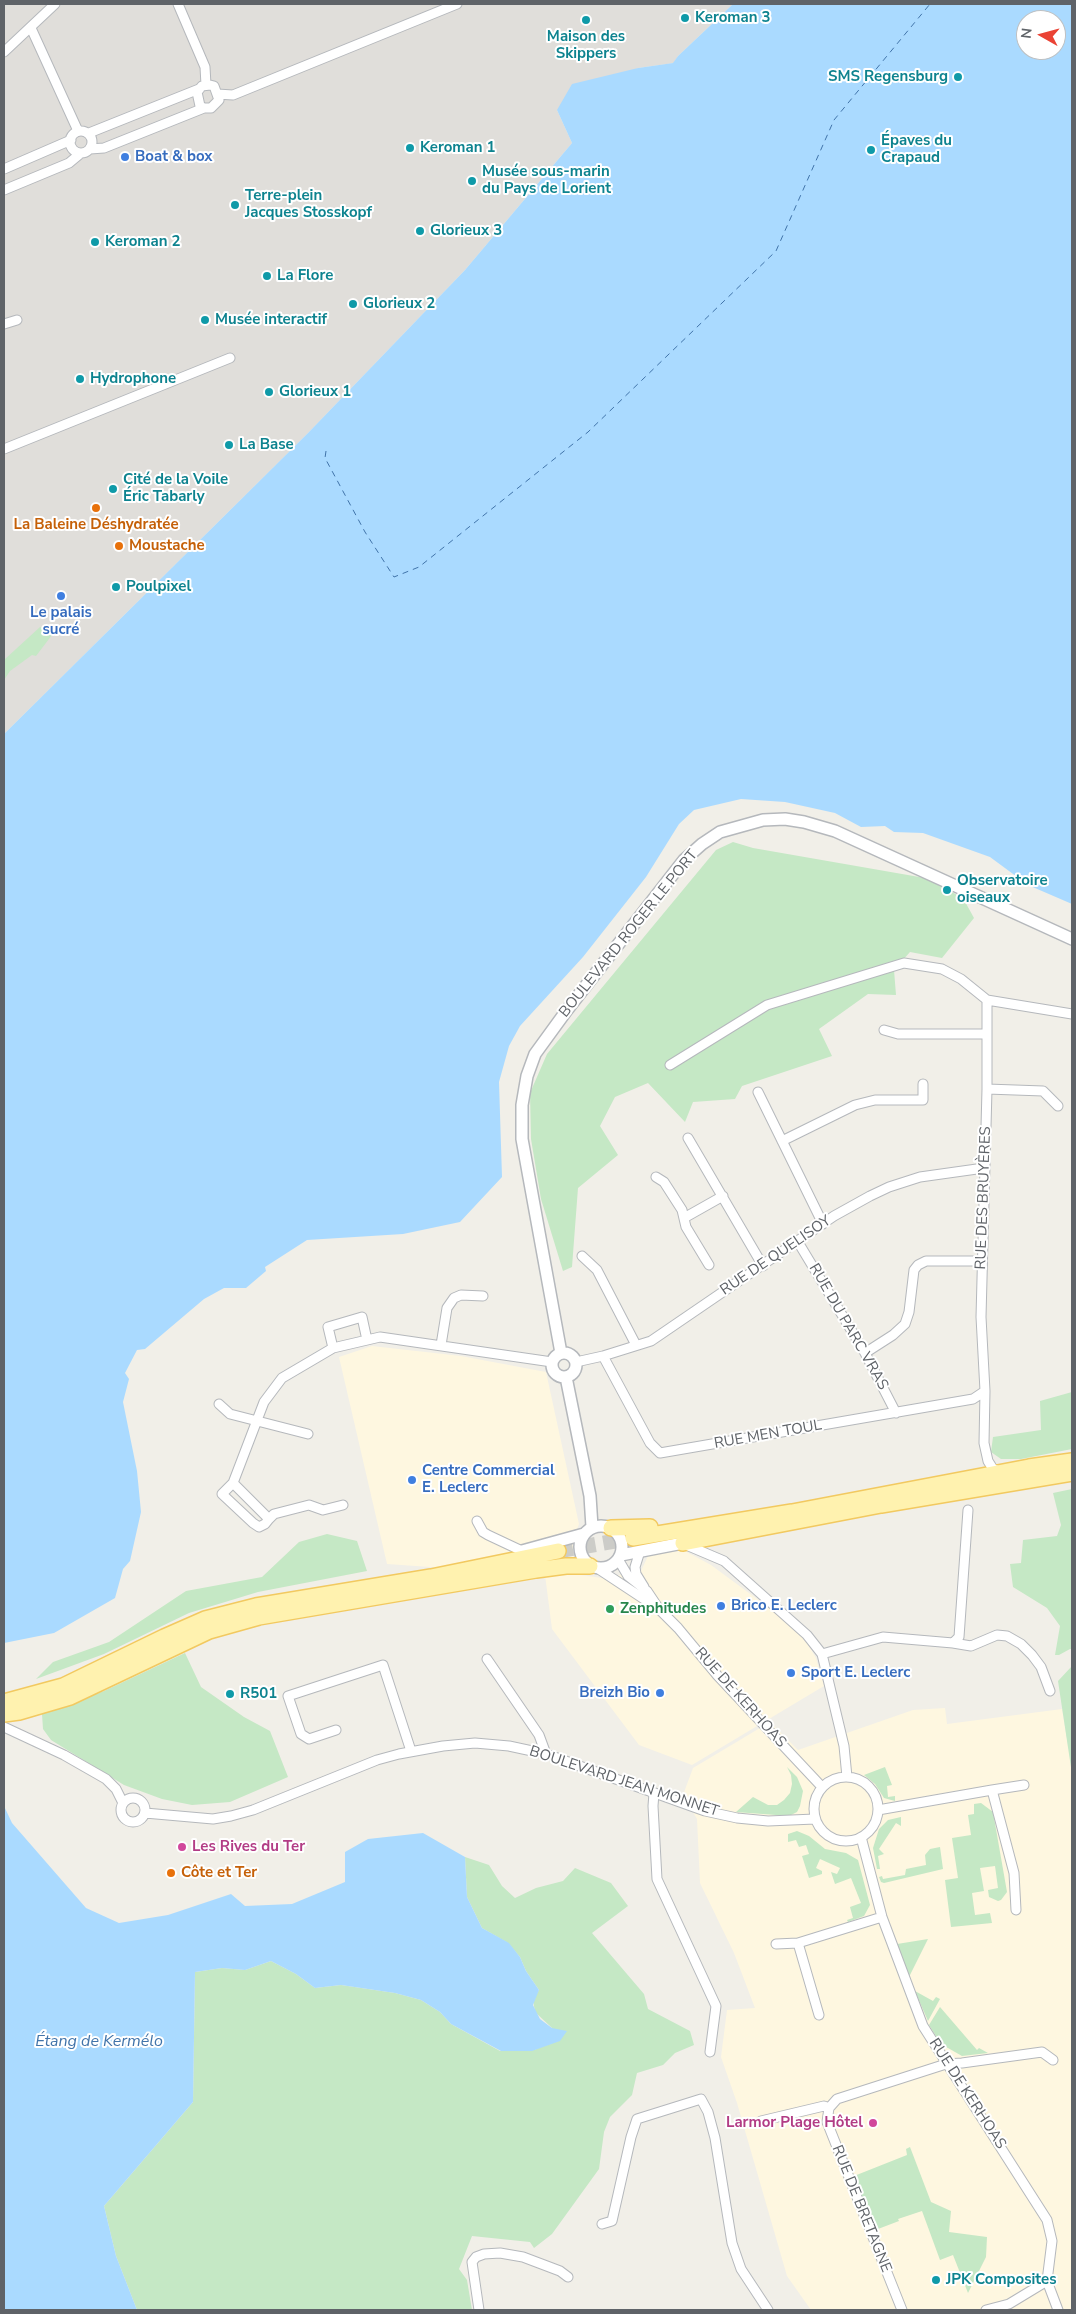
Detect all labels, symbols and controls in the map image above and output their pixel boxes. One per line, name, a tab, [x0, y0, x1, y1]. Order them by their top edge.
place label: Keroman 3	[695, 9, 770, 27]
north arrow	[1016, 10, 1066, 60]
marker: Keroman 3	[679, 12, 691, 24]
marker: Maison des Skippers	[580, 14, 592, 26]
text: N	[1017, 27, 1037, 40]
place label: Maison des Skippers	[547, 28, 625, 63]
place label: SMS Regensburg	[828, 68, 948, 86]
marker: SMS Regensburg	[952, 71, 964, 83]
place label: Épaves du Crapaud	[881, 132, 952, 167]
place label: Keroman 1	[420, 139, 495, 157]
marker: Keroman 1	[404, 142, 416, 154]
marker: Épaves du Crapaud	[865, 144, 877, 156]
place label: Boat & box	[135, 148, 213, 166]
marker: Boat & box	[119, 151, 131, 163]
place label: Musée sous-marin du Pays de Lorient	[482, 163, 611, 198]
marker: Musée sous-marin du Pays de Lorient	[466, 175, 478, 187]
place label: Terre-plein Jacques Stosskopf	[245, 187, 372, 222]
marker: Terre-plein Jacques Stosskopf	[229, 199, 241, 211]
place label: Glorieux 3	[430, 222, 502, 240]
marker: Glorieux 3	[414, 225, 426, 237]
place label: Keroman 2	[105, 233, 180, 251]
marker: Keroman 2	[89, 236, 101, 248]
place label: La Flore	[277, 267, 333, 285]
marker: La Flore	[261, 270, 273, 282]
place label: Glorieux 2	[363, 295, 435, 313]
marker: Glorieux 2	[347, 298, 359, 310]
place label: Musée interactif	[215, 311, 327, 329]
marker: Musée interactif	[199, 314, 211, 326]
place label: Hydrophone	[90, 370, 176, 388]
marker: Hydrophone	[74, 373, 86, 385]
place label: Glorieux 1	[279, 383, 351, 401]
marker: Glorieux 1	[263, 386, 275, 398]
place label: La Base	[239, 436, 294, 454]
marker: La Base	[223, 439, 235, 451]
place label: Cité de la Voile Éric Tabarly	[123, 471, 228, 506]
marker: Cité de la Voile Éric Tabarly	[107, 483, 119, 495]
marker: La Baleine Déshydratée	[90, 502, 102, 514]
place label: La Baleine Déshydratée	[13, 516, 179, 534]
place label: Moustache	[129, 537, 205, 555]
marker: Moustache	[113, 540, 125, 552]
place label: Poulpixel	[126, 578, 191, 596]
marker: Poulpixel	[110, 581, 122, 593]
marker: Le palais sucré	[55, 590, 67, 602]
place label: Le palais sucré	[30, 604, 92, 639]
street label: BOULEVARD ROGER LE PORT	[556, 847, 702, 1021]
place label: Observatoire oiseaux	[957, 872, 1048, 907]
marker: Observatoire oiseaux	[941, 884, 953, 896]
street label: RUE DES BRUYÈRES	[973, 1126, 995, 1270]
street label: RUE DE QUELISOY	[717, 1212, 835, 1300]
street label: RUE DU PARC VRAS	[804, 1261, 892, 1393]
street label: RUE MEN TOUL	[713, 1417, 823, 1453]
place label: Centre Commercial E. Leclerc	[422, 1462, 555, 1497]
marker: Centre Commercial E. Leclerc	[406, 1474, 418, 1486]
place label: Brico E. Leclerc	[731, 1597, 837, 1615]
place label: Zenphitudes	[620, 1600, 706, 1618]
marker: Brico E. Leclerc	[715, 1600, 727, 1612]
marker: Zenphitudes	[604, 1603, 616, 1615]
street label: RUE DE KERHOAS	[690, 1644, 790, 1752]
place label: Sport E. Leclerc	[801, 1664, 910, 1682]
marker: Sport E. Leclerc	[785, 1667, 797, 1679]
place label: Breizh Bio	[579, 1684, 650, 1702]
place label: R501	[240, 1685, 277, 1703]
marker: Breizh Bio	[654, 1687, 666, 1699]
marker: R501	[224, 1688, 236, 1700]
street label: BOULEVARD JEAN MONNET	[527, 1743, 721, 1821]
place label: Les Rives du Ter	[192, 1838, 305, 1856]
marker: Les Rives du Ter	[176, 1841, 188, 1853]
place label: Côte et Ter	[181, 1864, 257, 1882]
marker: Côte et Ter	[165, 1867, 177, 1879]
water label: Étang de Kermélo	[35, 2032, 163, 2052]
street label: RUE DE KERHOAS	[925, 2035, 1009, 2153]
place label: Larmor Plage Hôtel	[726, 2114, 863, 2132]
marker: Larmor Plage Hôtel	[867, 2117, 879, 2129]
street label: RUE DE BRETAGNE	[827, 2143, 895, 2275]
place label: JPK Composites	[946, 2271, 1056, 2289]
marker: JPK Composites	[930, 2274, 942, 2286]

